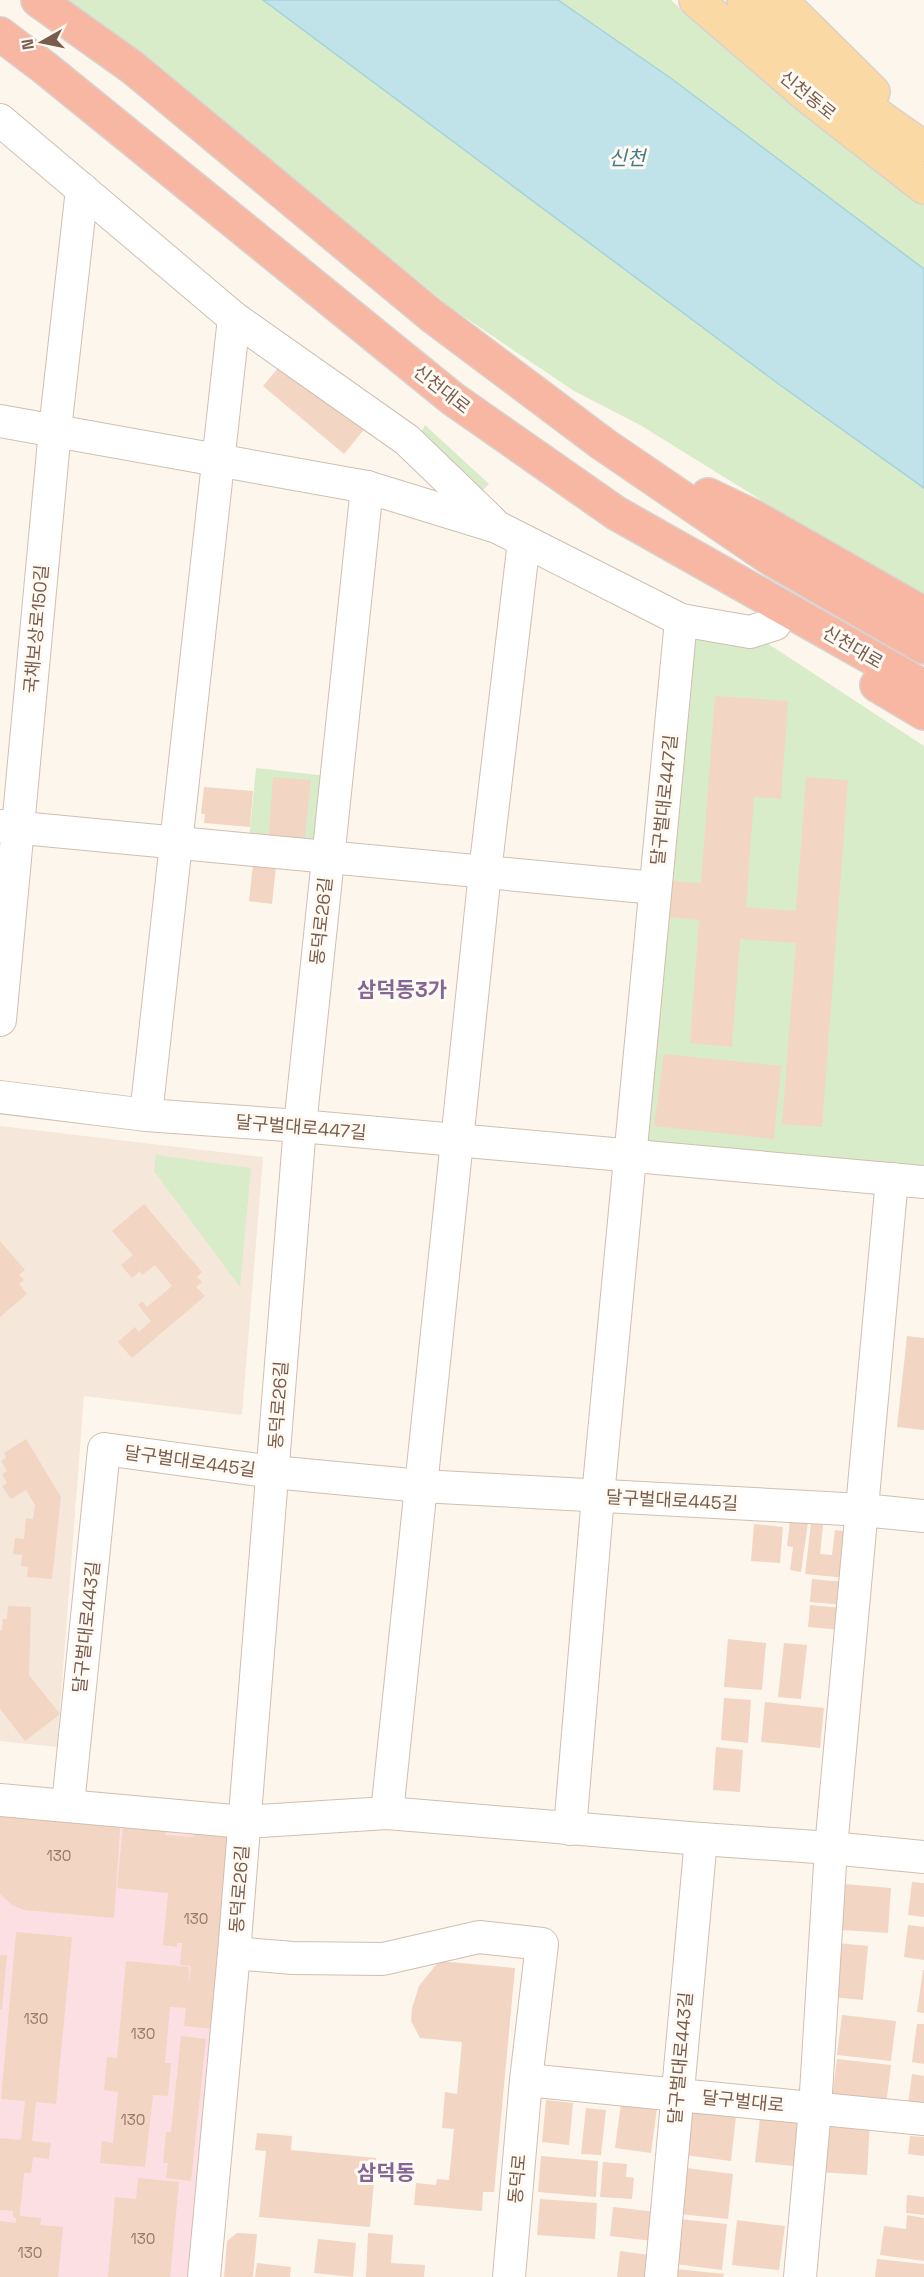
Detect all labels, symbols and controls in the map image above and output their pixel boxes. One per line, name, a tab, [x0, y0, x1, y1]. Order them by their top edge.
north arrow	[12, 12, 72, 72]
text: N	[16, 37, 39, 51]
street label: 신천동로	[775, 65, 841, 125]
water label: 신천	[609, 145, 648, 171]
street label: 신천대로	[409, 360, 475, 418]
street label: 국채보상로150길	[19, 564, 53, 694]
street label: 신천대로	[819, 620, 887, 674]
street label: 달구벌대로447길	[646, 733, 682, 867]
street label: 동덕로26길	[305, 876, 337, 966]
district label: 삼덕동3가	[357, 976, 447, 1003]
street label: 달구벌대로447길	[235, 1110, 367, 1144]
street label: 동덕로26길	[263, 1360, 293, 1450]
street label: 달구벌대로445길	[123, 1440, 257, 1482]
street label: 달구벌대로445길	[605, 1485, 739, 1515]
street label: 달구벌대로443길	[68, 1560, 104, 1694]
street label: 동덕로26길	[224, 1844, 254, 1934]
house number: 130	[47, 1846, 71, 1865]
house number: 130	[184, 1909, 208, 1928]
street label: 달구벌대로443길	[663, 1991, 697, 2125]
house number: 130	[24, 2009, 48, 2028]
house number: 130	[131, 2024, 155, 2043]
street label: 달구벌대로	[701, 2085, 785, 2117]
house number: 130	[121, 2110, 145, 2129]
street label: 동덕로	[503, 2153, 531, 2205]
district label: 삼덕동	[357, 2159, 415, 2186]
house number: 130	[131, 2229, 155, 2248]
house number: 130	[18, 2243, 42, 2262]

